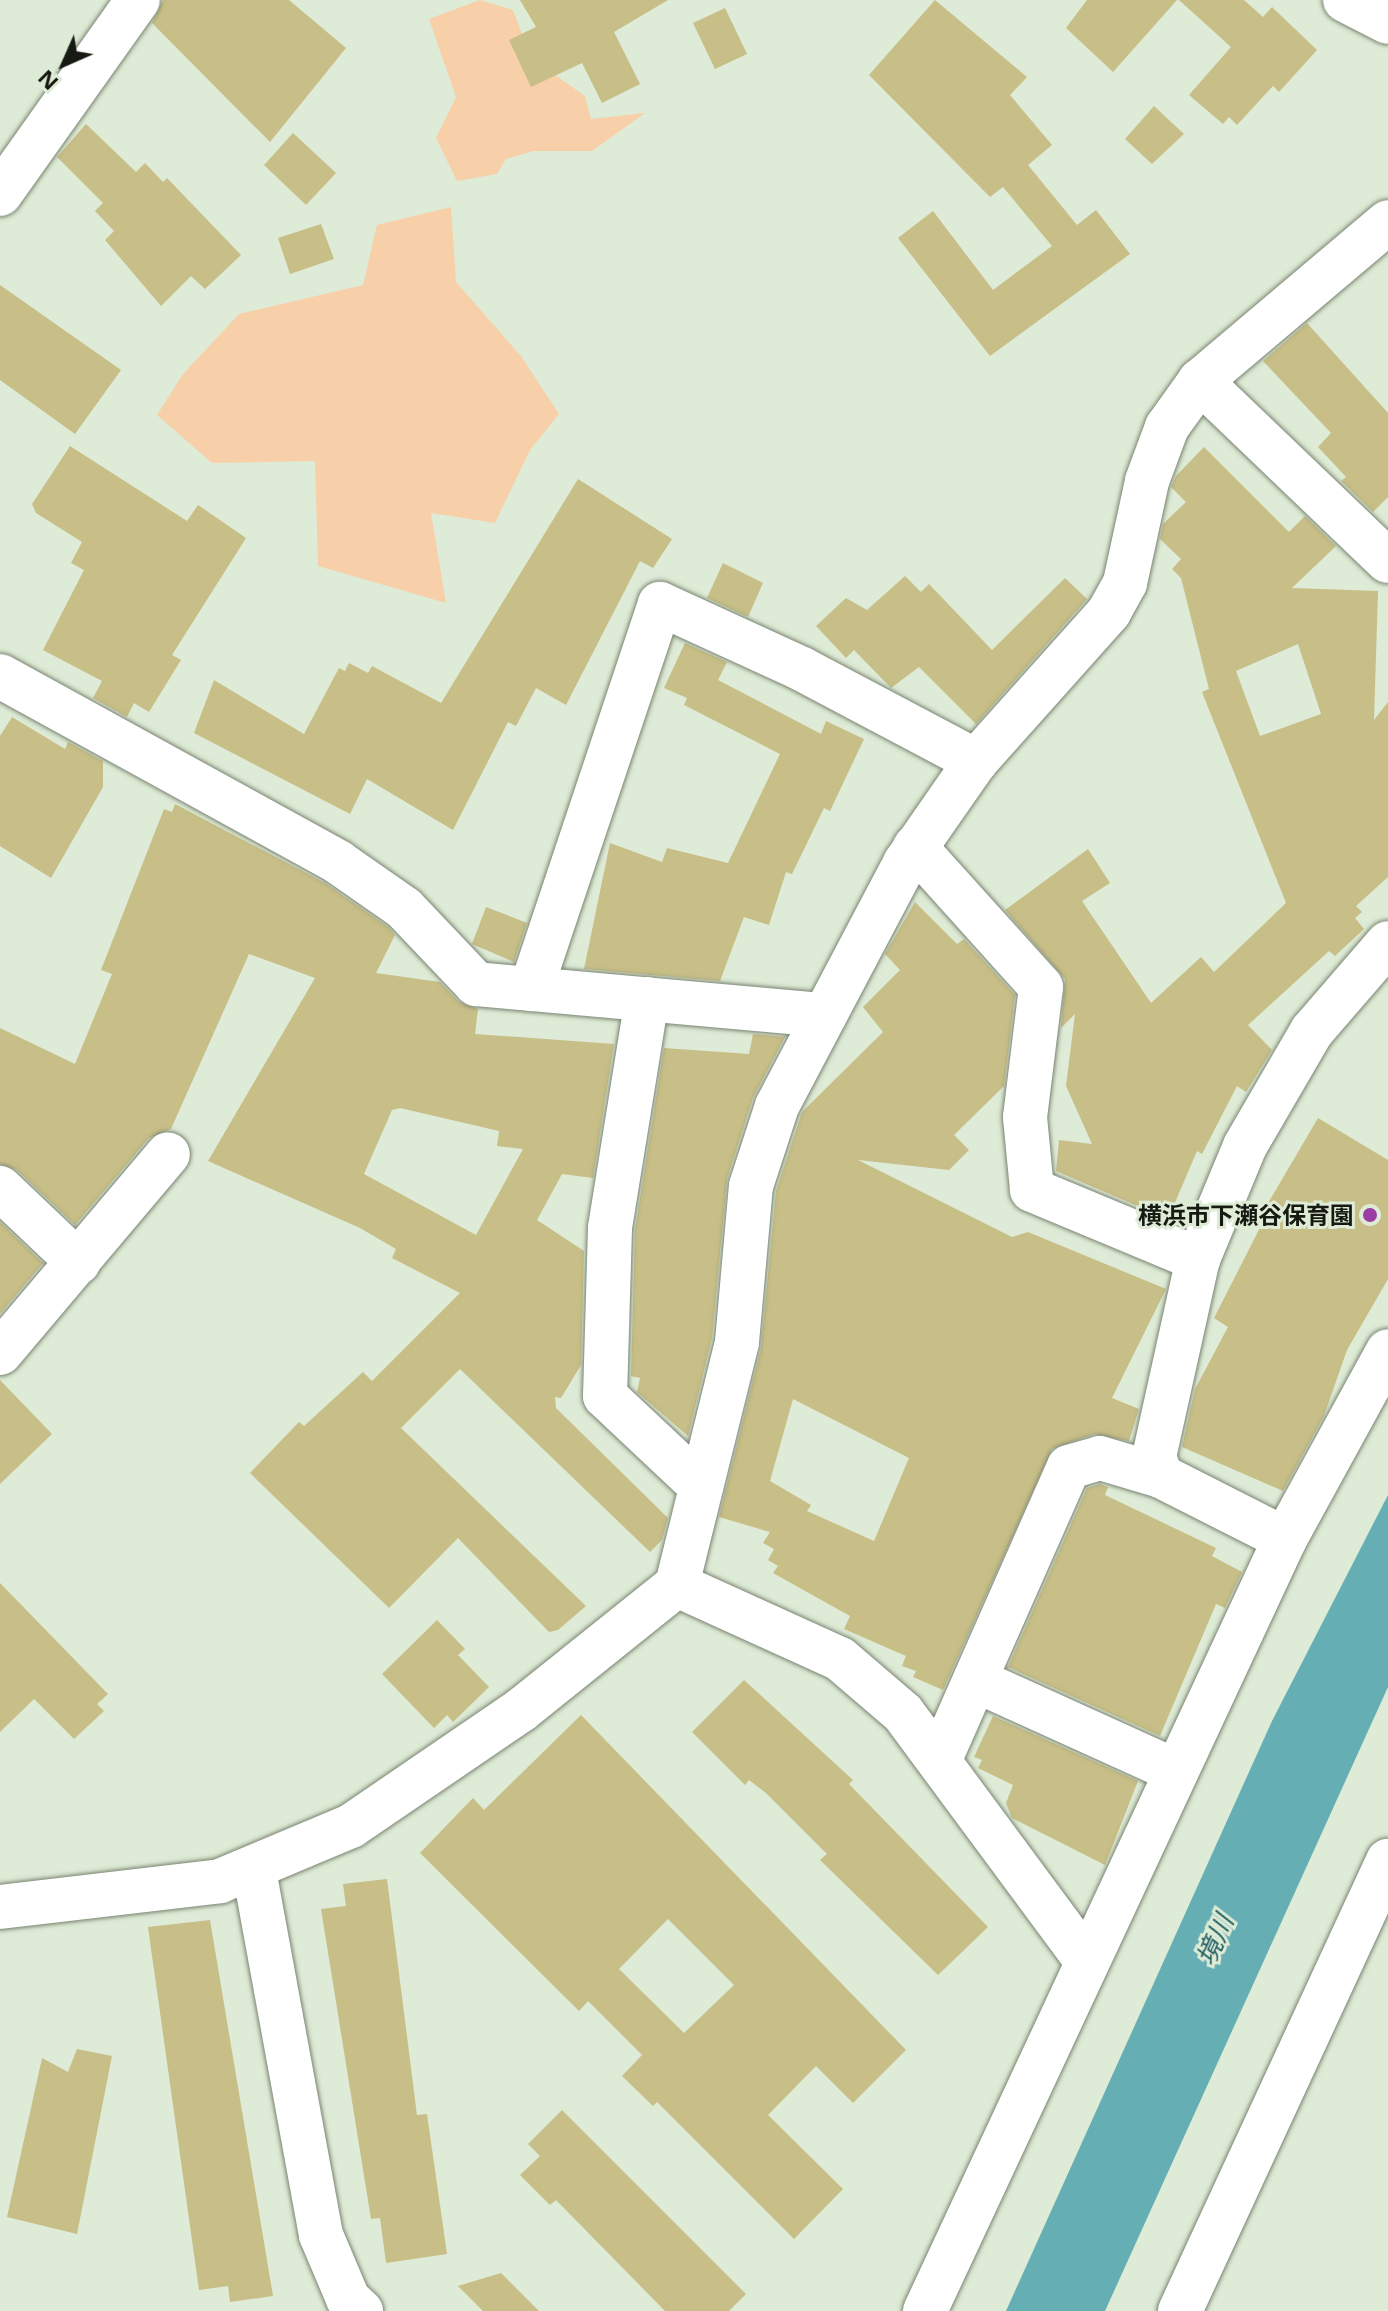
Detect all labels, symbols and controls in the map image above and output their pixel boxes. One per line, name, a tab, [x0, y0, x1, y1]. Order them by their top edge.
north arrow	[24, 24, 104, 104]
text: N	[30, 64, 64, 98]
place label: 横浜市下瀬谷保育園	[1138, 1201, 1354, 1229]
marker: 横浜市下瀬谷保育園	[1361, 1206, 1379, 1224]
water label: 境川	[1190, 1910, 1240, 1970]

